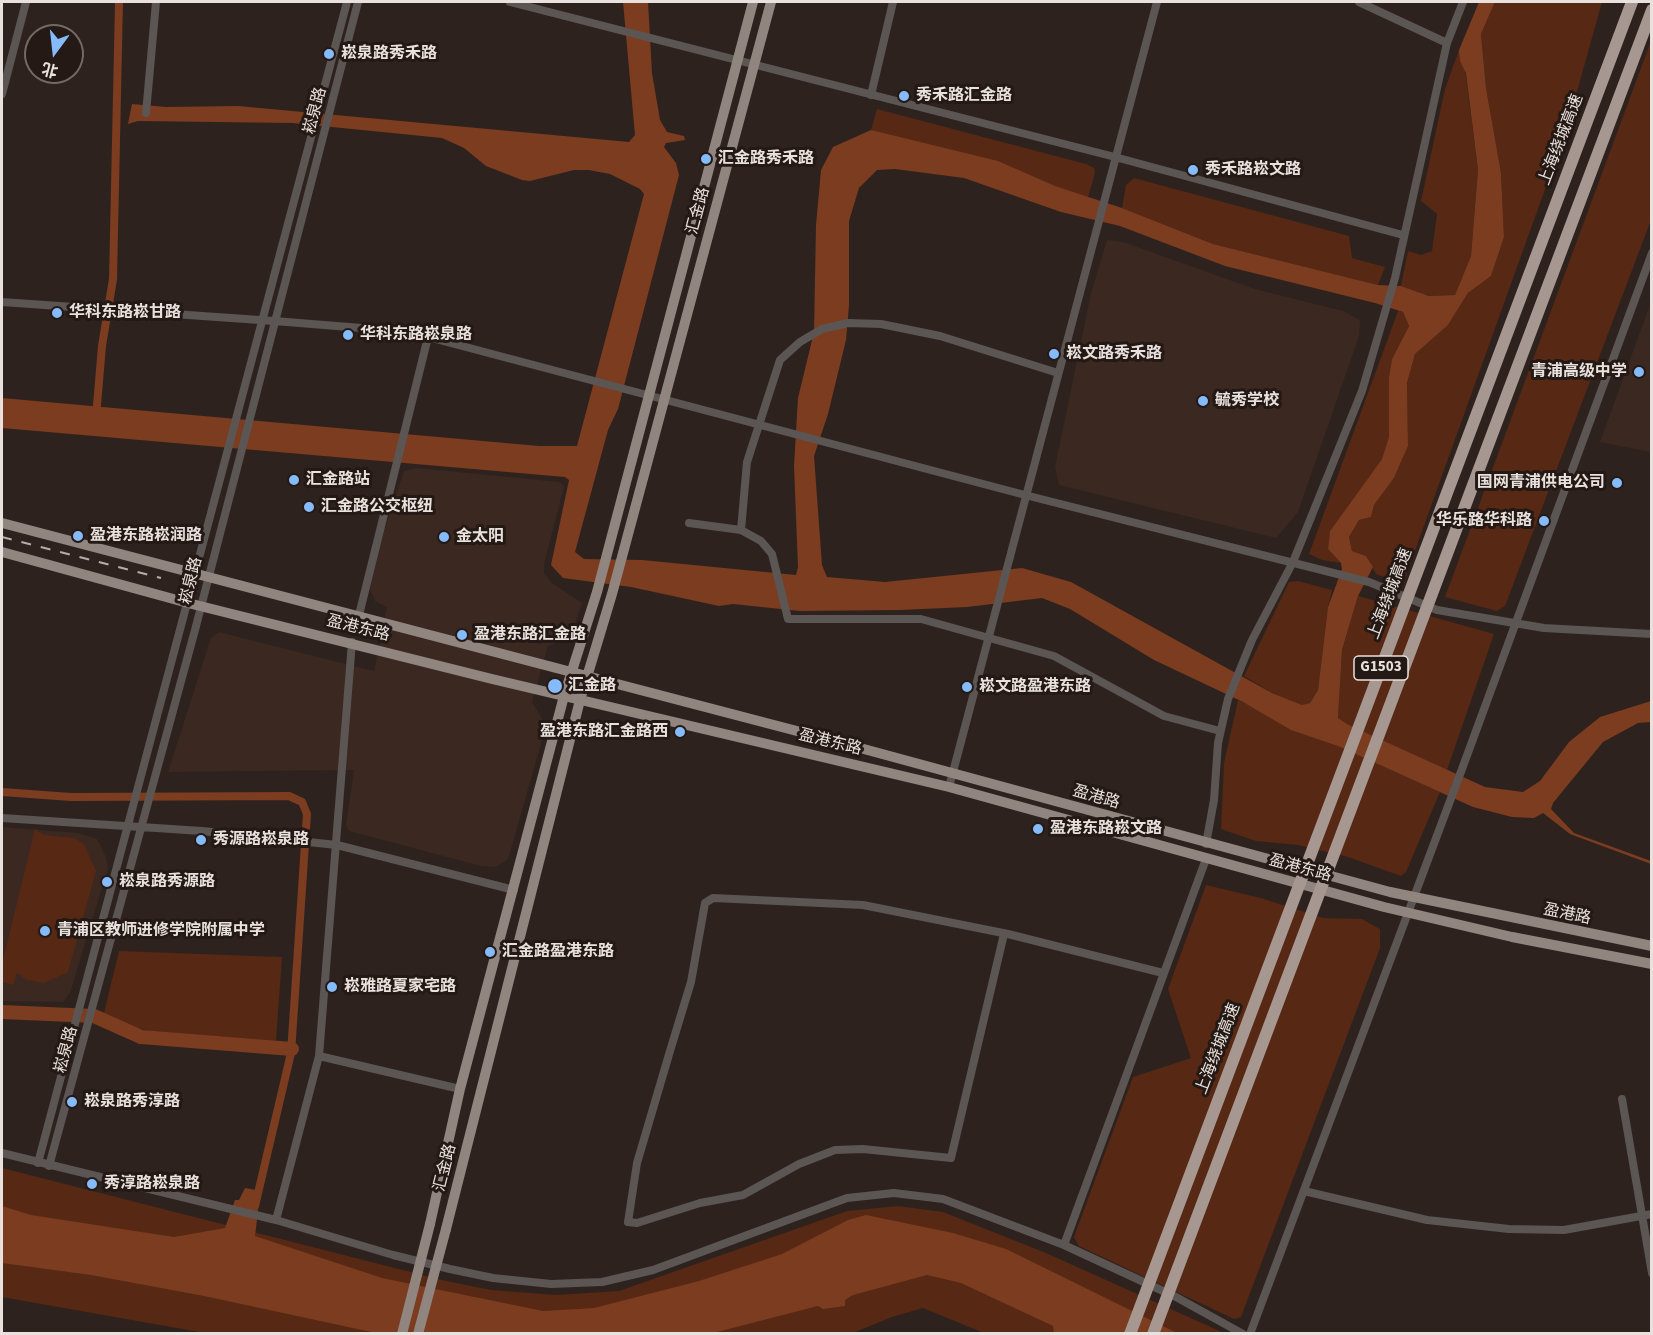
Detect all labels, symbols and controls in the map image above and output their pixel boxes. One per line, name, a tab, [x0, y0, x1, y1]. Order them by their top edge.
north arrow	[24, 24, 84, 84]
place label: 崧泉路秀禾路	[341, 44, 437, 64]
marker: 崧泉路秀禾路	[322, 47, 336, 61]
text: 北	[39, 57, 60, 82]
street label: 崧泉路	[301, 85, 331, 137]
place label: 秀禾路汇金路	[916, 86, 1012, 106]
marker: 秀禾路汇金路	[897, 89, 911, 103]
street label: 上海绕城高速	[1536, 92, 1588, 188]
place label: 汇金路秀禾路	[718, 149, 814, 169]
marker: 汇金路秀禾路	[699, 152, 713, 166]
place label: 秀禾路崧文路	[1205, 160, 1301, 180]
marker: 秀禾路崧文路	[1186, 163, 1200, 177]
street label: 汇金路	[684, 185, 714, 237]
place label: 华科东路崧甘路	[69, 303, 181, 323]
marker: 华科东路崧甘路	[50, 306, 64, 320]
place label: 华科东路崧泉路	[360, 325, 472, 345]
marker: 华科东路崧泉路	[341, 328, 355, 342]
place label: 崧文路秀禾路	[1066, 344, 1162, 364]
marker: 崧文路秀禾路	[1047, 347, 1061, 361]
place label: 青浦高级中学	[1531, 362, 1627, 382]
marker: 青浦高级中学	[1632, 365, 1646, 379]
place label: 毓秀学校	[1215, 391, 1279, 411]
marker: 毓秀学校	[1196, 394, 1210, 408]
place label: 汇金路站	[306, 470, 370, 490]
marker: 汇金路站	[287, 473, 301, 487]
place label: 国网青浦供电公司	[1477, 473, 1605, 493]
marker: 国网青浦供电公司	[1610, 476, 1624, 490]
place label: 汇金路公交枢纽	[321, 497, 433, 517]
marker: 汇金路公交枢纽	[302, 500, 316, 514]
place label: 华乐路华科路	[1436, 511, 1532, 531]
marker: 华乐路华科路	[1537, 514, 1551, 528]
place label: 盈港东路崧润路	[90, 526, 202, 546]
place label: 金太阳	[456, 527, 504, 547]
marker: 盈港东路崧润路	[71, 529, 85, 543]
marker: 金太阳	[437, 530, 451, 544]
street label: 上海绕城高速	[1365, 546, 1417, 642]
street label: 崧泉路	[177, 555, 207, 607]
street label: 盈港东路	[325, 612, 391, 646]
place label: 盈港东路汇金路	[474, 625, 586, 645]
marker: 盈港东路汇金路	[455, 628, 469, 642]
road number: G1503	[1354, 656, 1408, 680]
place label: 汇金路	[568, 676, 616, 696]
marker: 汇金路	[546, 677, 564, 695]
place label: 崧文路盈港东路	[979, 677, 1091, 697]
marker: 崧文路盈港东路	[960, 680, 974, 694]
place label: 盈港东路汇金路西	[540, 722, 668, 742]
marker: 盈港东路汇金路西	[673, 725, 687, 739]
street label: 盈港东路	[797, 726, 863, 760]
street label: 盈港路	[1070, 782, 1122, 814]
place label: 盈港东路崧文路	[1050, 819, 1162, 839]
marker: 盈港东路崧文路	[1031, 822, 1045, 836]
place label: 秀源路崧泉路	[213, 830, 309, 850]
marker: 秀源路崧泉路	[194, 833, 208, 847]
street label: 盈港东路	[1267, 851, 1333, 887]
place label: 崧泉路秀源路	[119, 872, 215, 892]
marker: 崧泉路秀源路	[100, 875, 114, 889]
street label: 盈港路	[1542, 901, 1592, 929]
place label: 青浦区教师进修学院附属中学	[57, 921, 265, 941]
marker: 青浦区教师进修学院附属中学	[38, 924, 52, 938]
place label: 汇金路盈港东路	[502, 942, 614, 962]
marker: 汇金路盈港东路	[483, 945, 497, 959]
place label: 崧雅路夏家宅路	[344, 977, 456, 997]
marker: 崧雅路夏家宅路	[325, 980, 339, 994]
street label: 上海绕城高速	[1193, 1001, 1245, 1097]
street label: 崧泉路	[52, 1024, 82, 1076]
place label: 崧泉路秀淳路	[84, 1092, 180, 1112]
marker: 崧泉路秀淳路	[65, 1095, 79, 1109]
street label: 汇金路	[431, 1142, 461, 1194]
place label: 秀淳路崧泉路	[104, 1174, 200, 1194]
marker: 秀淳路崧泉路	[85, 1177, 99, 1191]

